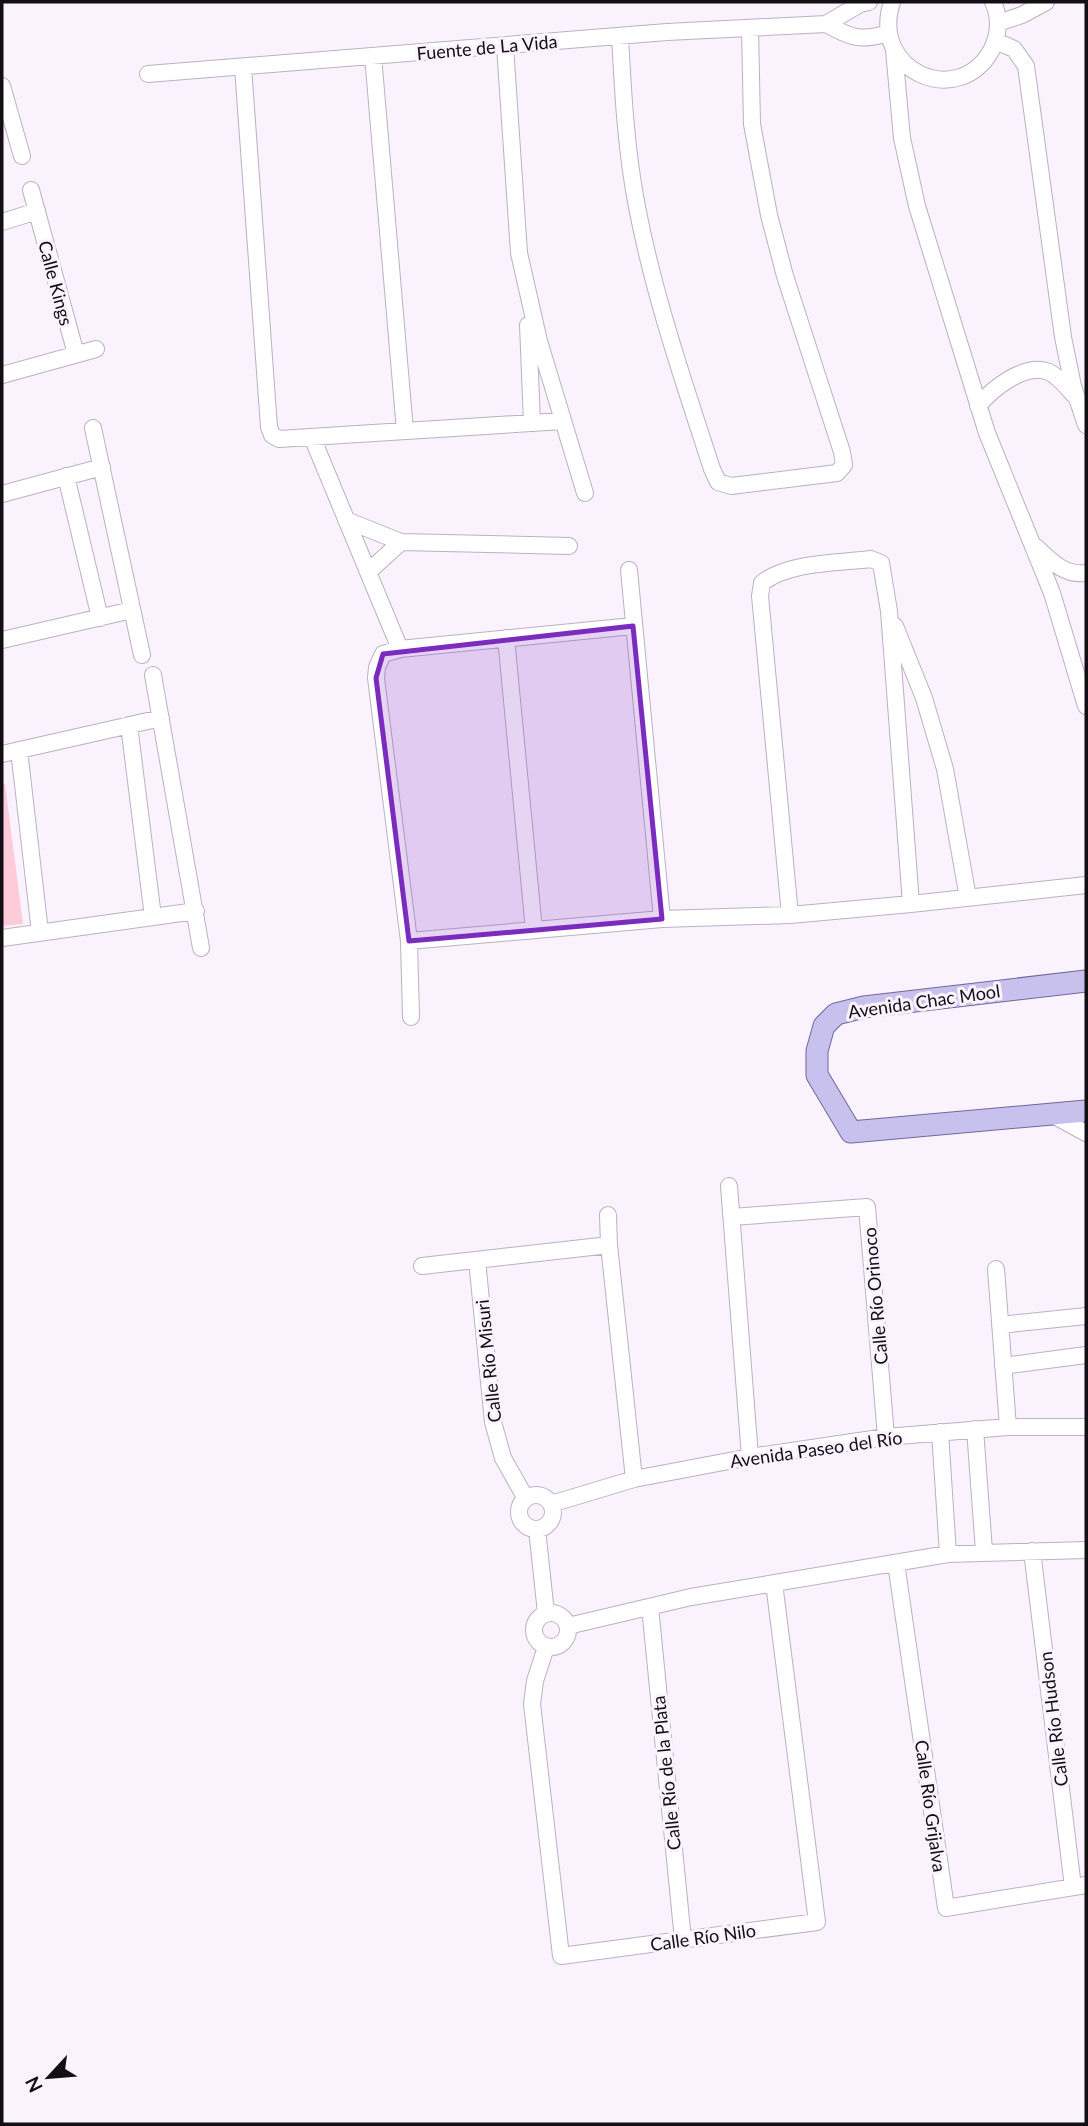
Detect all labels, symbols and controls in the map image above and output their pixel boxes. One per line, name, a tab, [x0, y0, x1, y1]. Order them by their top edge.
street label: Fuente de La Vida	[416, 30, 558, 64]
street label: Calle Kings	[34, 238, 78, 328]
street label: Avenida Chac Mool	[847, 979, 1001, 1023]
street label: Calle Río Orinoco	[858, 1226, 892, 1366]
street label: Calle Río Misuri	[471, 1298, 505, 1424]
street label: Avenida Paseo del Río	[728, 1426, 904, 1472]
street label: Calle Río Hudson	[1034, 1650, 1072, 1788]
street label: Calle Río de la Plata	[647, 1695, 685, 1851]
street label: Calle Río Grijalva	[911, 1738, 951, 1874]
street label: Calle Río Nilo	[649, 1919, 757, 1955]
north arrow	[14, 2042, 84, 2112]
text: N	[20, 2073, 47, 2096]

